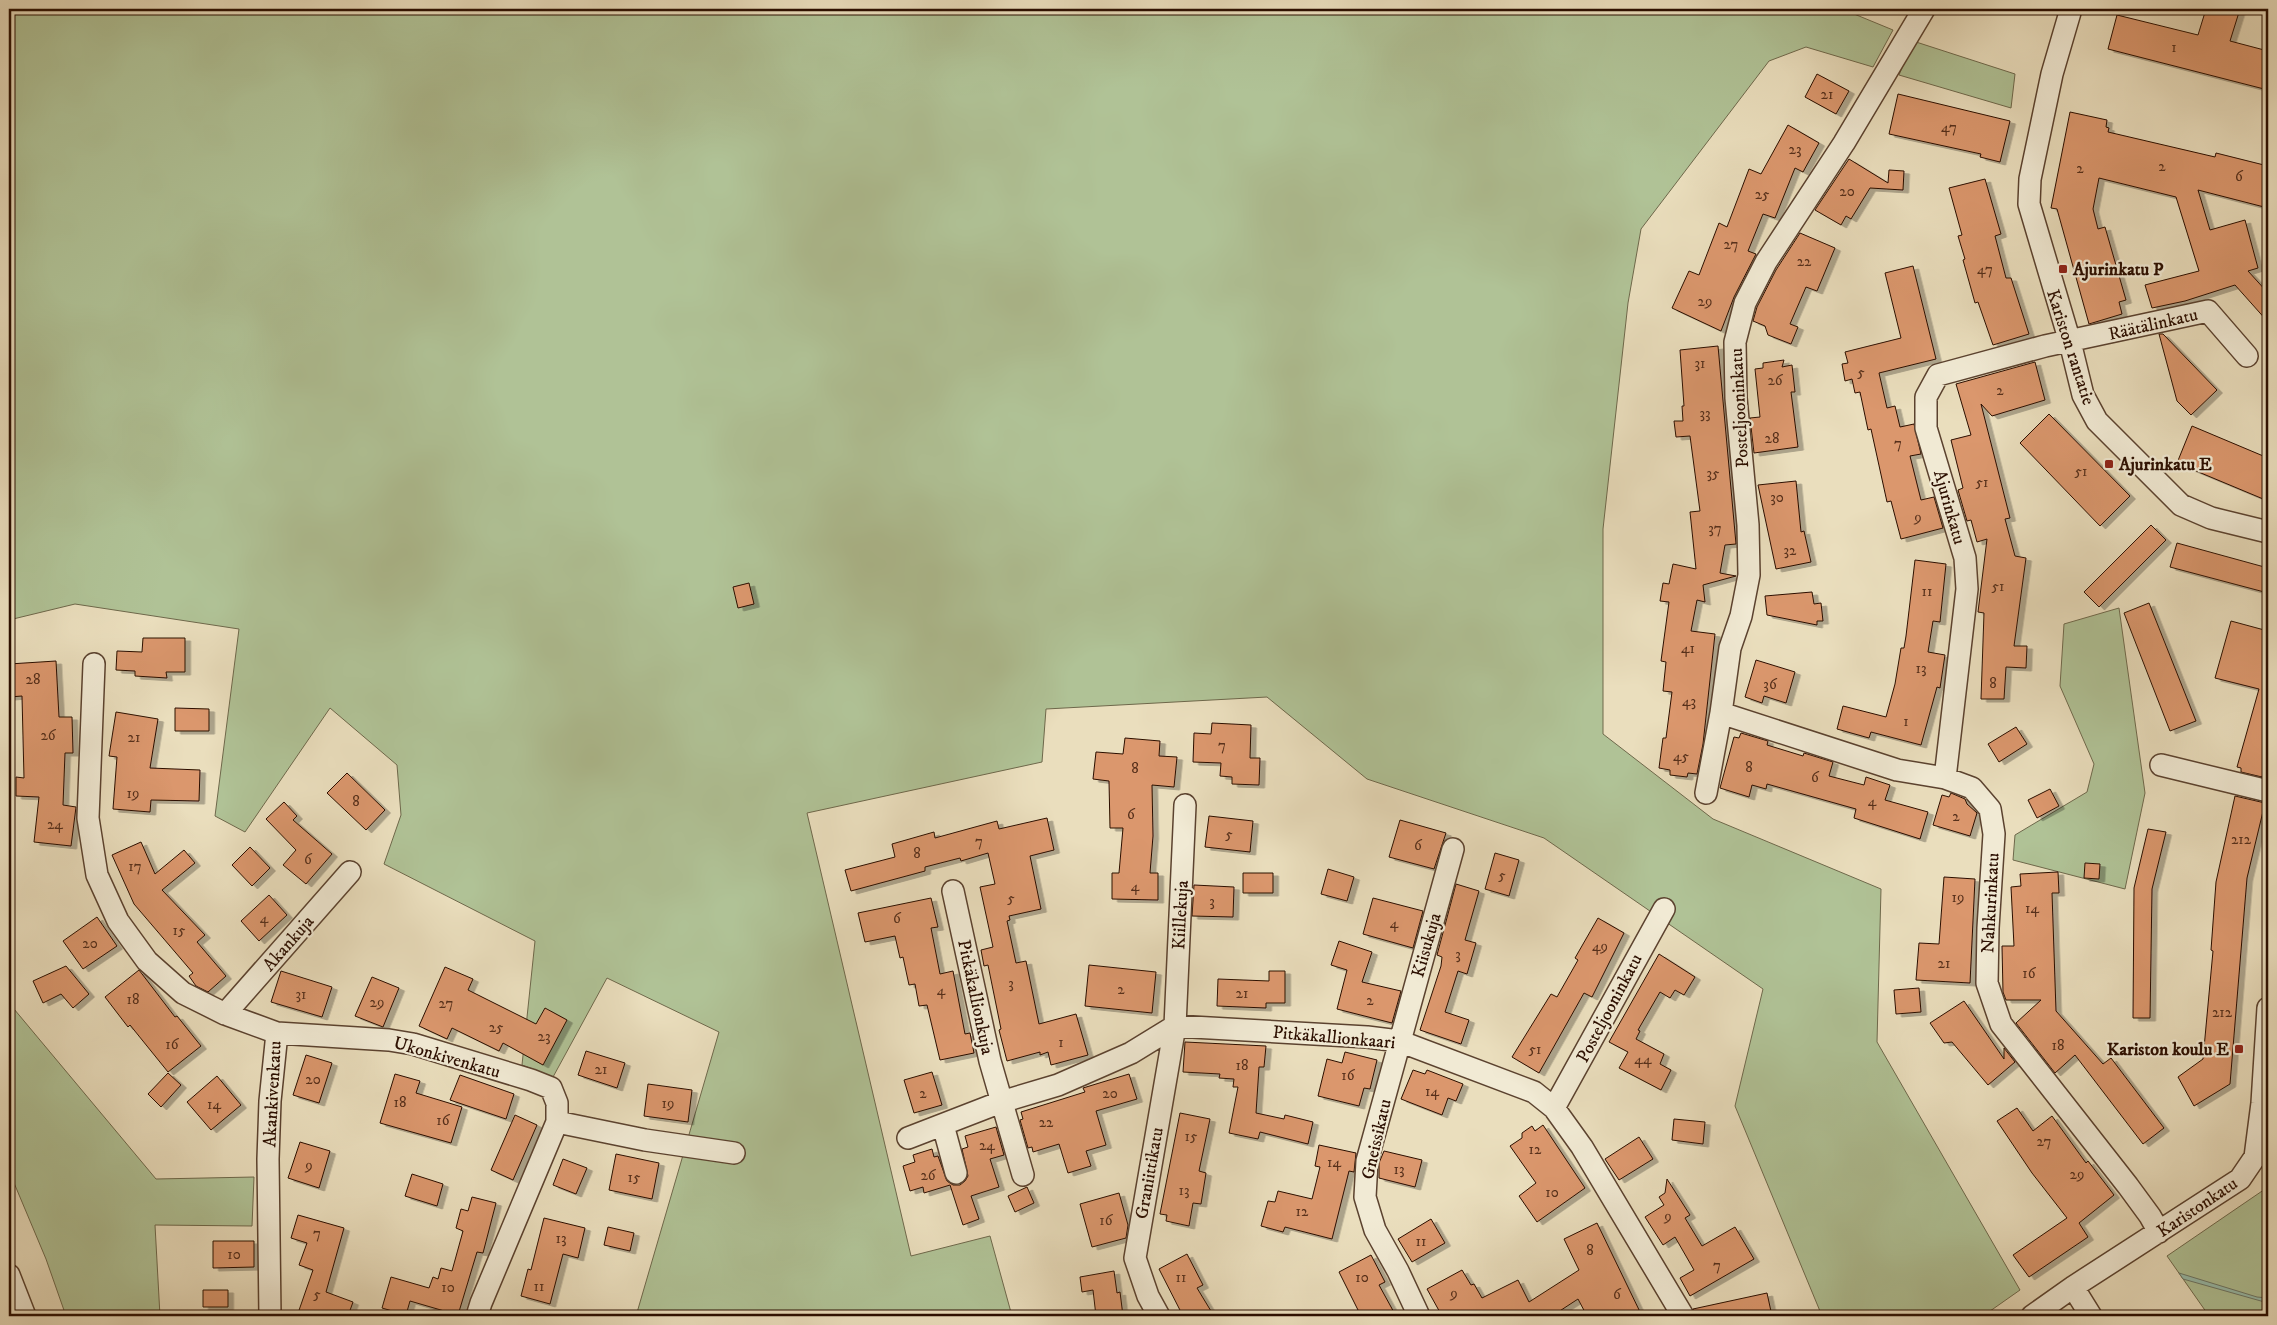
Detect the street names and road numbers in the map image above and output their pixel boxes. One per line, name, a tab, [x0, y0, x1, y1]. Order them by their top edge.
street label: Kariston rantatie	[2041, 287, 2099, 408]
street label: Räätälinkatu	[2106, 304, 2200, 346]
street label: Posteljooninkatu	[1726, 347, 1754, 468]
street label: Ajurinkatu	[1928, 468, 1970, 547]
street label: Nahkurinkatu	[1977, 852, 2005, 954]
street label: Kiillekuja	[1168, 879, 1194, 950]
street label: Kiisukuja	[1407, 910, 1447, 980]
street label: Akankuja	[258, 911, 319, 976]
street label: Pitkäkallionkuja	[952, 938, 998, 1057]
street label: Posteljooninkatu	[1572, 950, 1648, 1067]
street label: Pitkäkallionkaari	[1272, 1022, 1396, 1054]
street label: Ukonkivenkatu	[391, 1032, 503, 1084]
street label: Akankivenkatu	[259, 1040, 287, 1148]
street label: Gneissikatu	[1357, 1097, 1397, 1182]
street label: Graniittikatu	[1131, 1125, 1169, 1221]
street label: Karistonkatu	[2153, 1173, 2242, 1243]

